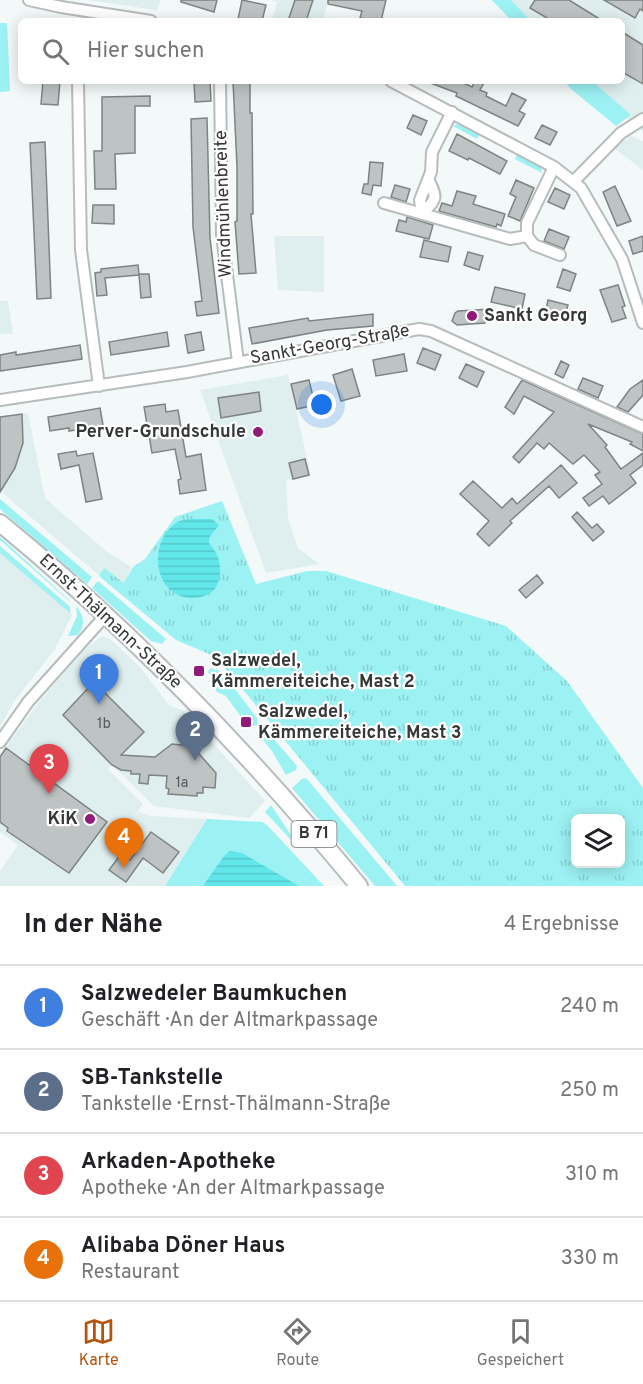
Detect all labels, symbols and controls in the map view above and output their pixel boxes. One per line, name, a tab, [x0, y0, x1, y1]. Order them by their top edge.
search box	[18, 18, 625, 84]
icon: search	[39, 35, 72, 68]
text: Hier suchen	[87, 38, 204, 65]
street label: Windmühlenbreite	[210, 130, 238, 278]
place label: Sankt Georg	[484, 305, 587, 328]
marker: Sankt Georg	[465, 309, 479, 323]
street label: Sankt-Georg-Straße	[248, 320, 412, 370]
your location	[307, 390, 336, 419]
place label: Perver-Grundschule	[76, 421, 246, 444]
marker: Perver-Grundschule	[251, 425, 265, 439]
street label: Ernst-Thälmann-Straße	[33, 549, 187, 695]
place label: Salzwedel, Kämmereiteiche, Mast 2	[211, 650, 415, 694]
pin: 1	[80, 654, 118, 704]
marker: Salzwedel, Kämmereiteiche, Mast 2	[192, 664, 206, 678]
place label: Salzwedel, Kämmereiteiche, Mast 3	[258, 701, 462, 745]
pin: 2	[176, 712, 214, 761]
house number: 1b	[97, 715, 111, 734]
marker: Salzwedel, Kämmereiteiche, Mast 3	[239, 715, 253, 729]
pin: 3	[29, 744, 68, 794]
house number: 1a	[175, 774, 189, 793]
place label: KiK	[47, 808, 78, 831]
marker: KiK	[83, 812, 97, 826]
map controls	[571, 814, 625, 868]
button: layers	[571, 814, 625, 868]
pin: 4	[104, 818, 144, 868]
road number: B 71	[292, 821, 336, 847]
text: In der Nähe	[24, 909, 163, 942]
text: 4 Ergebnisse	[504, 912, 619, 938]
text: Salzwedeler Baumkuchen	[81, 981, 347, 1008]
text: 1	[40, 994, 48, 1020]
text: 240 m	[560, 994, 619, 1020]
text: Geschäft · An der Altmarkpassage	[81, 1008, 378, 1034]
text: SB-Tankstelle	[81, 1065, 223, 1092]
text: 2	[37, 1078, 50, 1104]
text: 250 m	[560, 1078, 619, 1104]
text: Tankstelle · Ernst-Thälmann-Straße	[81, 1092, 390, 1118]
text: Arkaden-Apotheke	[81, 1149, 275, 1176]
text: 3	[38, 1162, 50, 1188]
text: 310 m	[565, 1162, 619, 1188]
text: Apotheke · An der Altmarkpassage	[81, 1176, 385, 1202]
text: Alibaba Döner Haus	[81, 1233, 285, 1260]
text: 4	[37, 1246, 50, 1272]
text: 330 m	[561, 1246, 619, 1272]
text: Restaurant	[81, 1260, 180, 1286]
tab: Karte	[79, 1315, 119, 1371]
tab: Route	[276, 1315, 319, 1371]
tab: Gespeichert	[477, 1315, 564, 1371]

